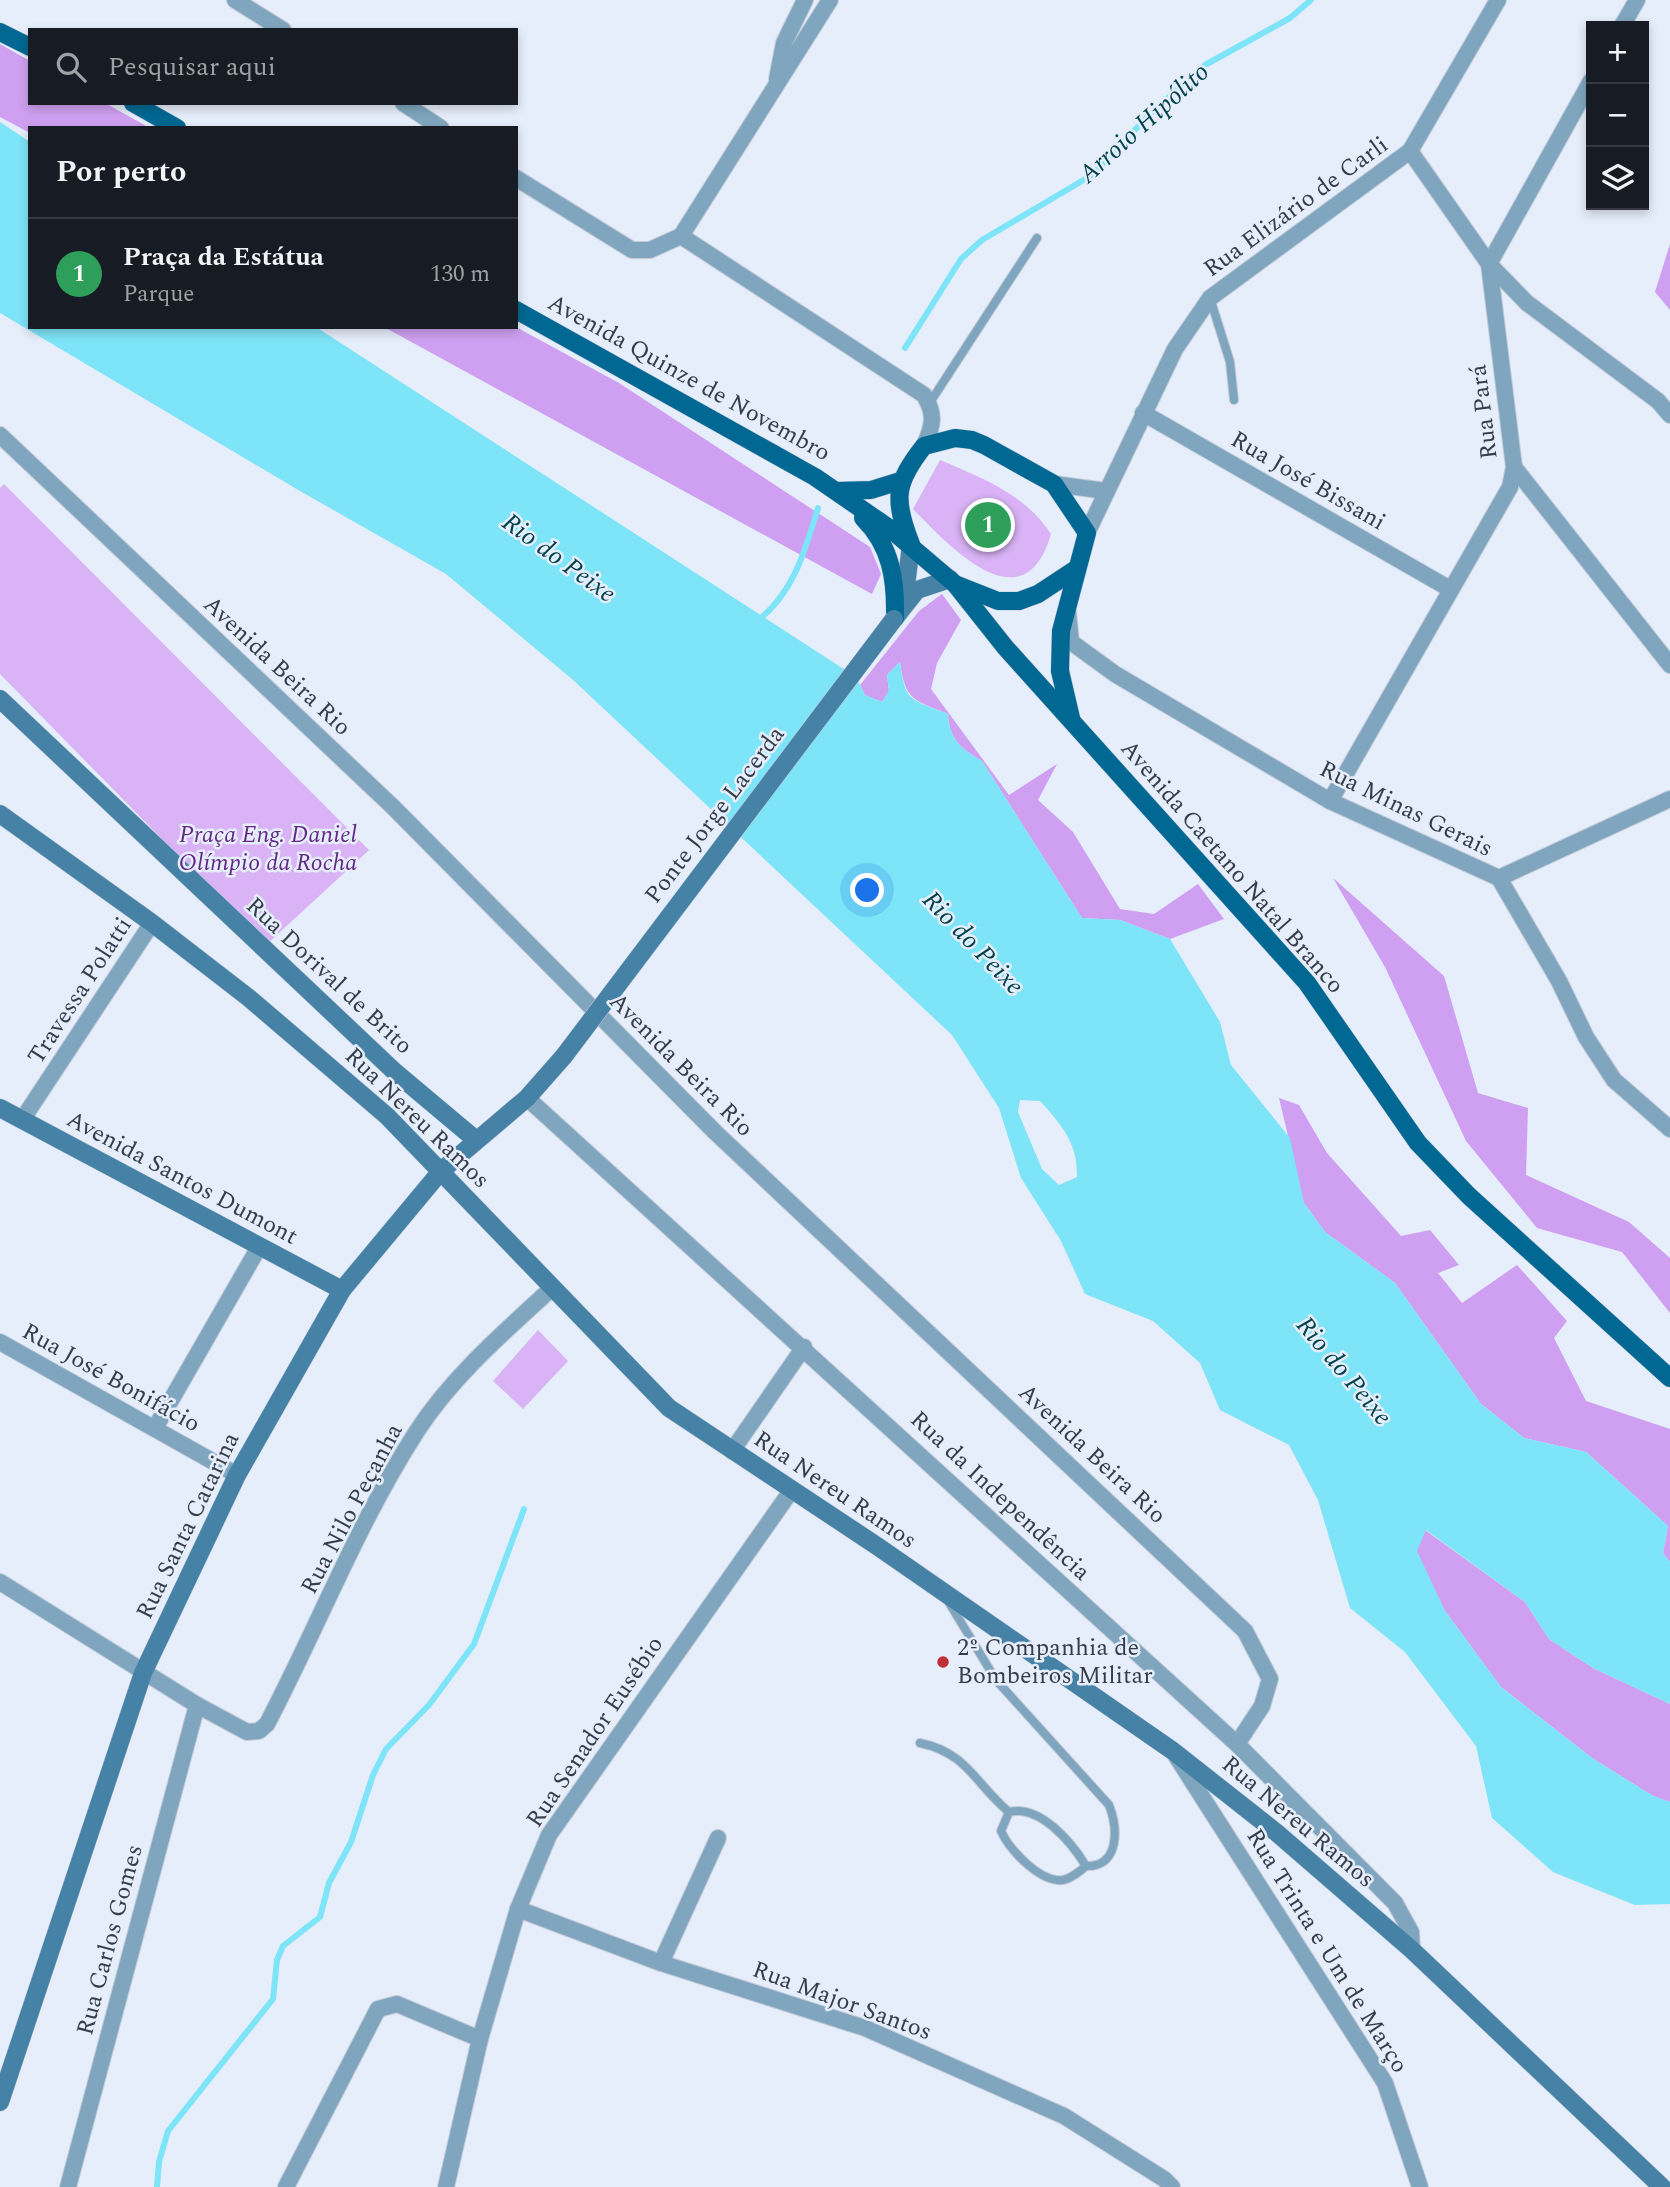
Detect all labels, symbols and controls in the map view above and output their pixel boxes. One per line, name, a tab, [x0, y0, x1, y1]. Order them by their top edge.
map controls	[1586, 21, 1649, 210]
button: +	[1586, 21, 1649, 84]
search box	[28, 28, 518, 105]
text: Pesquisar aqui	[108, 47, 276, 87]
icon: search	[52, 48, 90, 86]
water label: Arroio Hipólito	[1069, 53, 1219, 194]
button: −	[1586, 84, 1649, 147]
street label: Rua Elizário de Carli	[1196, 128, 1396, 286]
button: layers	[1586, 147, 1649, 210]
text: Por perto	[56, 149, 186, 195]
text: Praça da Estátua	[123, 237, 324, 277]
text: 1	[73, 257, 85, 292]
text: 130 m	[430, 257, 490, 292]
text: Parque	[123, 277, 194, 312]
street label: Avenida Quinze de Novembro	[541, 285, 837, 471]
street label: Rua Pará	[1460, 362, 1508, 461]
street label: Rua José Bissani	[1224, 422, 1392, 540]
pin: 1	[965, 499, 1011, 551]
water label: Rio do Peixe	[494, 503, 624, 613]
street label: Avenida Beira Rio	[195, 587, 359, 745]
street label: Ponte Jorge Lacerda	[636, 718, 794, 911]
street label: Avenida Caetano Natal Branco	[1111, 732, 1353, 1002]
street label: Rua Minas Gerais	[1313, 751, 1499, 867]
park label: Praça Eng. Daniel Olímpio da Rocha	[179, 817, 357, 881]
your location	[850, 873, 884, 907]
water label: Rio do Peixe	[913, 881, 1033, 1005]
street label: Rua Dorival de Brito	[237, 889, 421, 1063]
street label: Travessa Polatti	[19, 910, 141, 1072]
street label: Avenida Beira Rio	[601, 985, 761, 1145]
street label: Rua Nereu Ramos	[336, 1039, 498, 1197]
street label: Avenida Santos Dumont	[60, 1102, 304, 1254]
water label: Rio do Peixe	[1286, 1307, 1402, 1435]
street label: Rua José Bonifácio	[15, 1314, 207, 1442]
street label: Avenida Beira Rio	[1010, 1375, 1174, 1533]
street label: Rua da Independência	[902, 1402, 1099, 1590]
street label: Rua Nilo Peçanha	[292, 1417, 412, 1601]
street label: Rua Nereu Ramos	[746, 1422, 924, 1558]
street label: Rua Santa Catarina	[127, 1426, 249, 1626]
street label: Rua Senador Eusébio	[517, 1629, 673, 1835]
place label: 2º Companhia de Bombeiros Militar	[957, 1630, 1153, 1694]
marker: 2º Companhia de Bombeiros Militar	[935, 1654, 951, 1670]
street label: Rua Nereu Ramos	[1214, 1747, 1382, 1897]
street label: Rua Trinta e Um de Março	[1237, 1822, 1417, 2080]
street label: Rua Carlos Gomes	[67, 1841, 153, 2039]
street label: Rua Major Santos	[747, 1952, 937, 2050]

